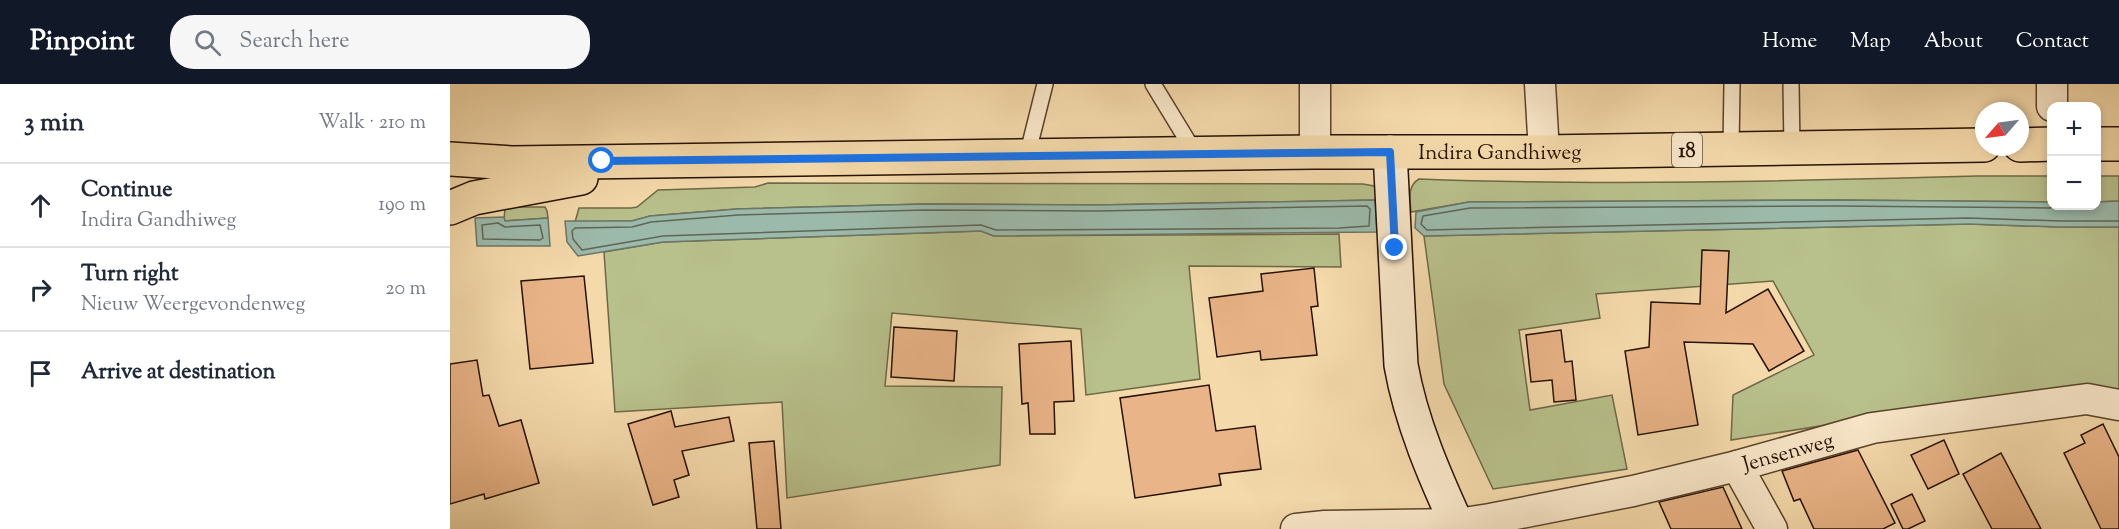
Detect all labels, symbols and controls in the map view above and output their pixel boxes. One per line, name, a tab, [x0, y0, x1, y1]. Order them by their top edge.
search box	[170, 15, 590, 69]
text: Pinpoint	[30, 22, 134, 62]
icon: search	[191, 26, 224, 59]
text: Search here	[239, 26, 350, 58]
text: Home	[1762, 27, 1817, 57]
text: Map	[1850, 27, 1891, 57]
text: About	[1924, 27, 1983, 57]
text: Contact	[2016, 27, 2089, 57]
north arrow	[1975, 102, 2029, 156]
map controls	[2047, 102, 2101, 210]
button: +	[2047, 102, 2101, 156]
text: 3 min	[24, 105, 84, 142]
text: Walk · 210 m	[318, 109, 426, 138]
road number: 18	[1672, 133, 1702, 167]
street label: Indira Gandhiweg	[1418, 138, 1582, 169]
route start	[588, 147, 614, 173]
button: −	[2047, 156, 2101, 210]
text: Continue	[81, 175, 172, 207]
icon: ahead	[24, 189, 57, 222]
text: 190 m	[378, 191, 426, 220]
text: Indira Gandhiweg	[81, 207, 236, 236]
route end	[1381, 234, 1407, 260]
text: Turn right	[81, 259, 178, 291]
icon: right	[24, 273, 57, 306]
text: 20 m	[385, 275, 426, 304]
text: Nieuw Weergevondenweg	[81, 291, 305, 320]
icon: arrive	[24, 357, 57, 390]
text: Arrive at destination	[81, 357, 276, 389]
street label: Jensenweg	[1738, 427, 1837, 481]

